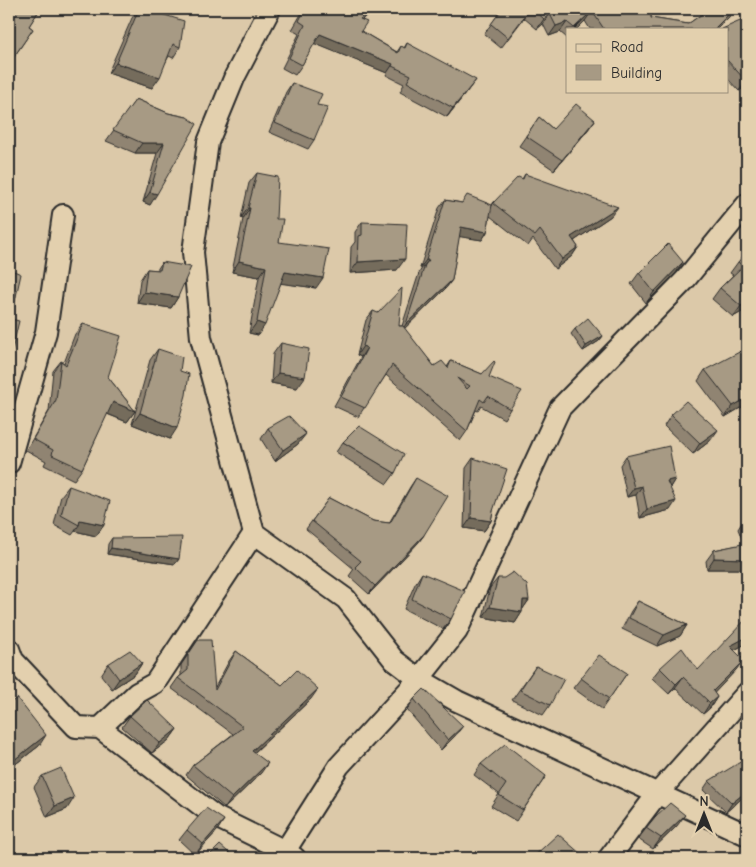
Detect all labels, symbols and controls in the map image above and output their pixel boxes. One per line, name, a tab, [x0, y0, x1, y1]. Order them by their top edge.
legend	[566, 28, 728, 92]
text: Road	[611, 38, 643, 56]
text: Building	[611, 64, 662, 82]
north arrow	[678, 790, 728, 840]
text: N	[699, 793, 709, 810]

